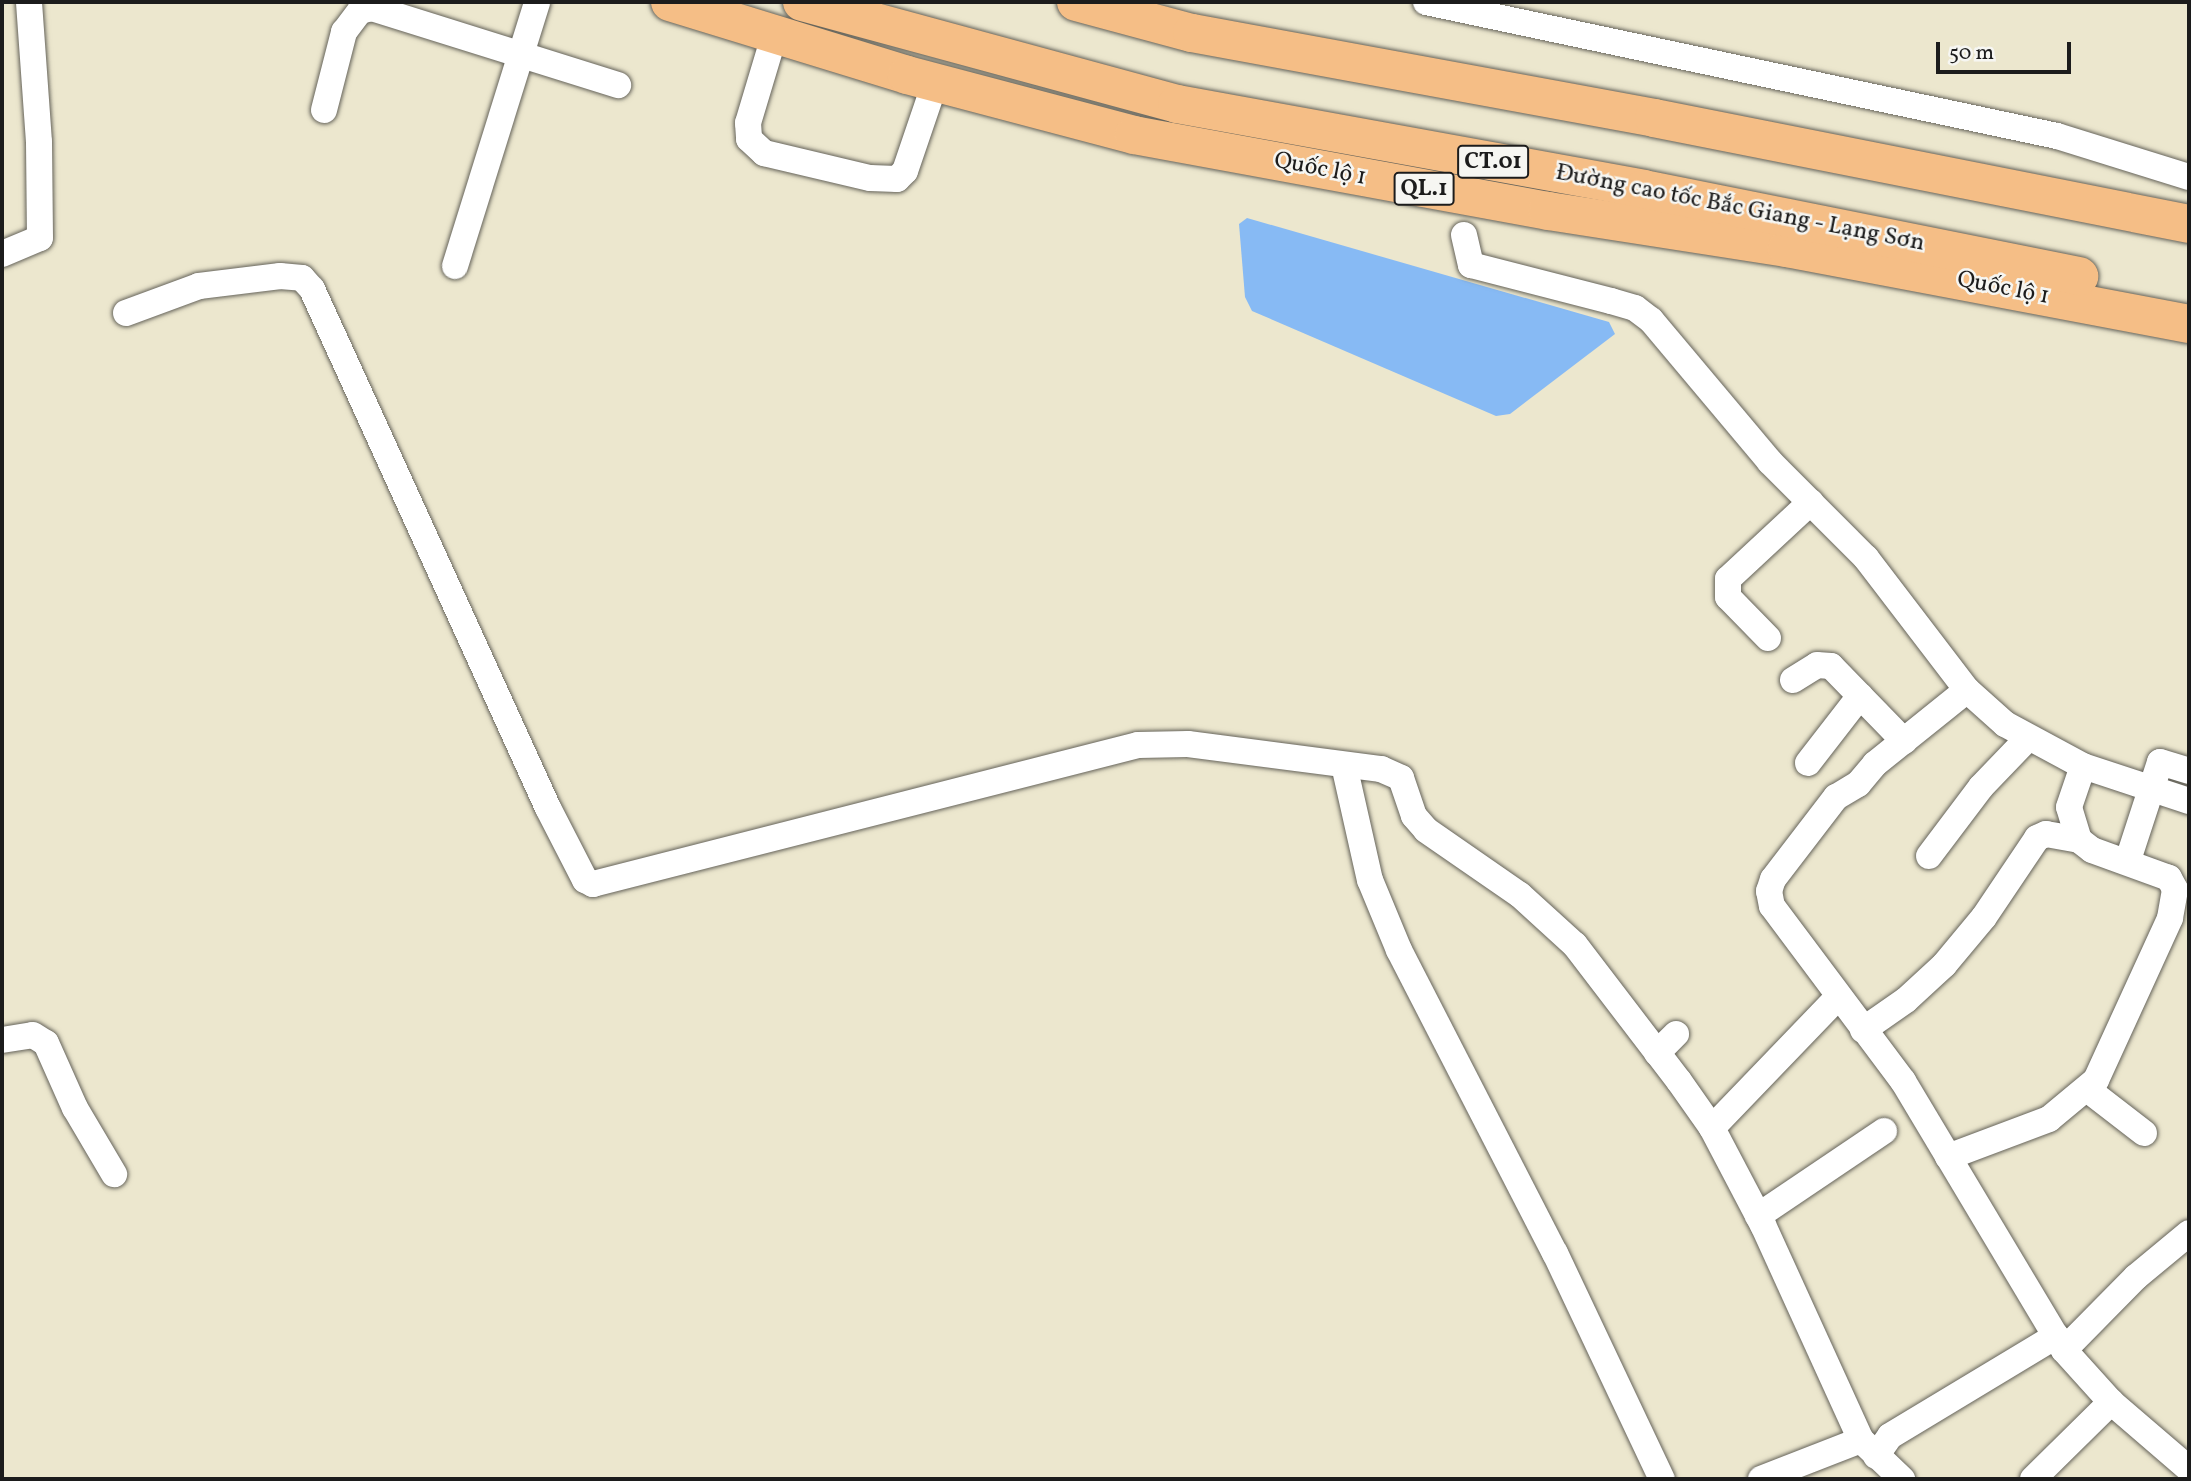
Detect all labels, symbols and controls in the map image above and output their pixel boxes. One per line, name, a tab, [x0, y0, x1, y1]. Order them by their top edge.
scale bar	[1939, 28, 2074, 72]
text: 50 m	[1949, 39, 1994, 68]
road number: CT.01	[1456, 142, 1530, 182]
street label: Quốc lộ 1	[1271, 147, 1369, 193]
street label: Đường cao tốc Bắc Giang - Lạng Sơn	[1553, 159, 1927, 259]
road number: QL.1	[1392, 170, 1456, 208]
street label: Quốc lộ 1	[1954, 266, 2052, 312]

